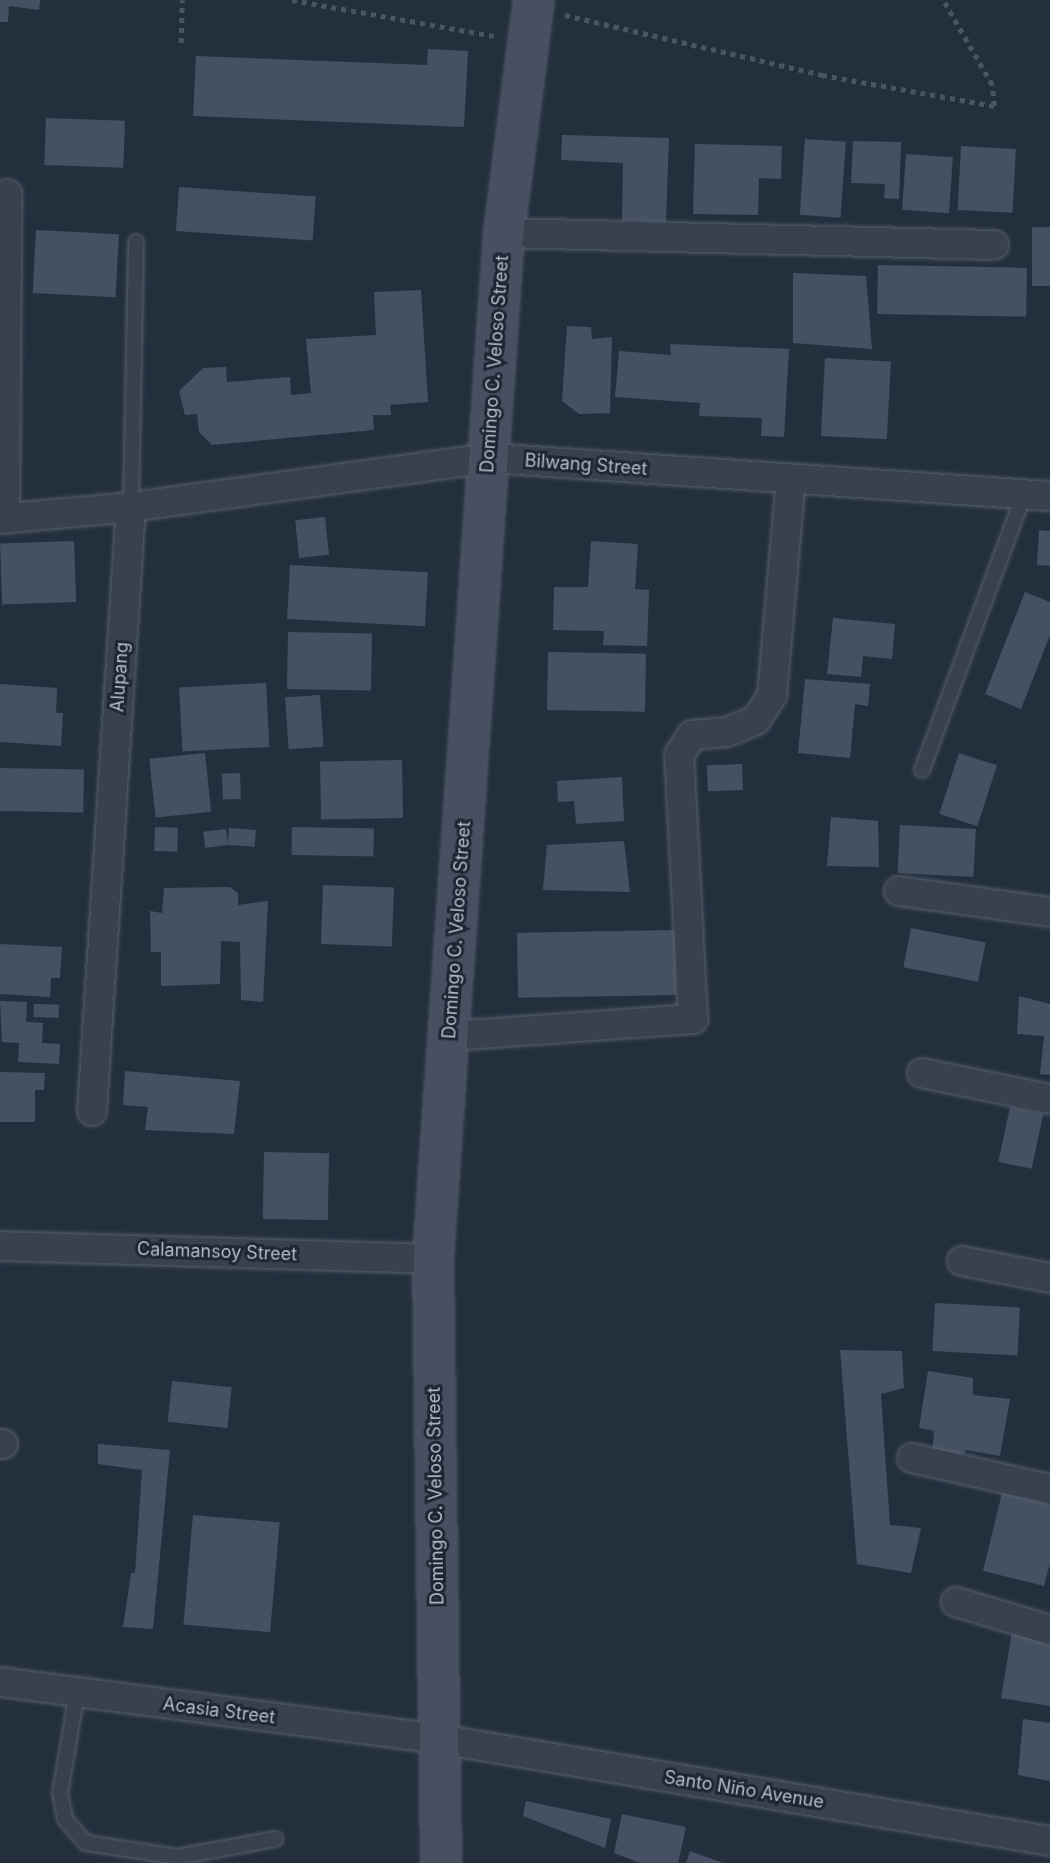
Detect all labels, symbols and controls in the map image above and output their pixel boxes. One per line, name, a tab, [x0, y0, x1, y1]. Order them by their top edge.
street label: Domingo C. Veloso Street	[477, 254, 513, 474]
street label: Bilwang Street	[524, 450, 648, 480]
street label: Alupang	[107, 641, 133, 713]
street label: Domingo C. Veloso Street	[439, 820, 475, 1040]
street label: Calamansoy Street	[137, 1238, 297, 1266]
street label: Domingo C. Veloso Street	[423, 1387, 449, 1605]
street label: Acasia Street	[162, 1693, 276, 1729]
street label: Santo Niño Avenue	[663, 1767, 825, 1813]

